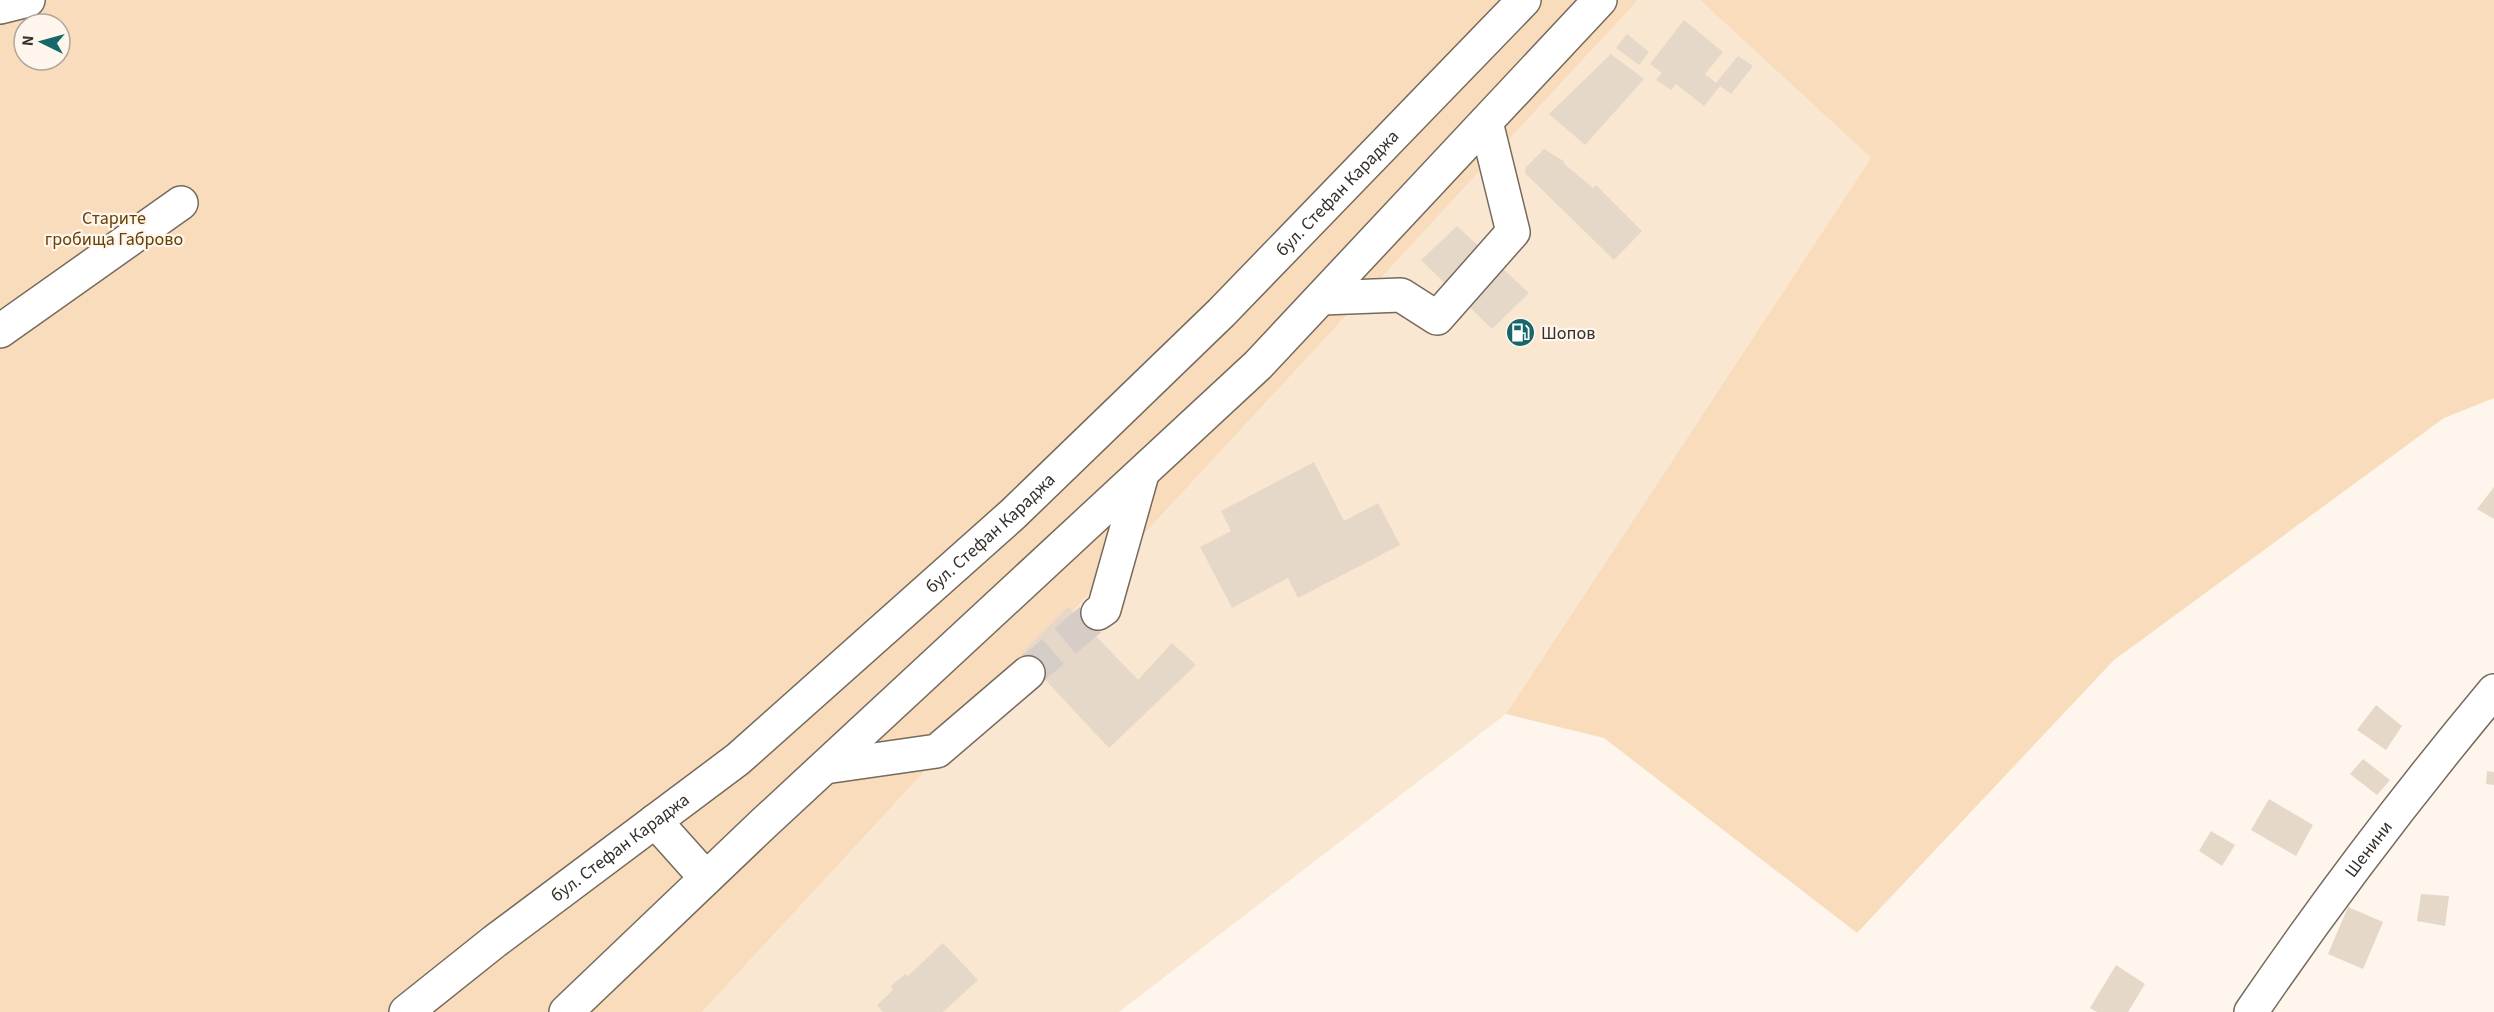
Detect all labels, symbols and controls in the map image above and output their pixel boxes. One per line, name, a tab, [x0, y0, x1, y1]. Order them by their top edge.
north arrow	[12, 12, 72, 72]
text: N	[17, 35, 39, 47]
street label: бул. Стефан Караджа	[1270, 124, 1404, 262]
park label: Старите гробища Габрово	[45, 206, 183, 252]
fuel station icon: Шопов	[1504, 317, 1536, 349]
place label: Шопов	[1541, 321, 1595, 346]
street label: бул. Стефан Караджа	[920, 467, 1061, 599]
street label: бул. Стефан Караджа	[545, 787, 695, 908]
street label: Шенини	[2339, 815, 2398, 883]

